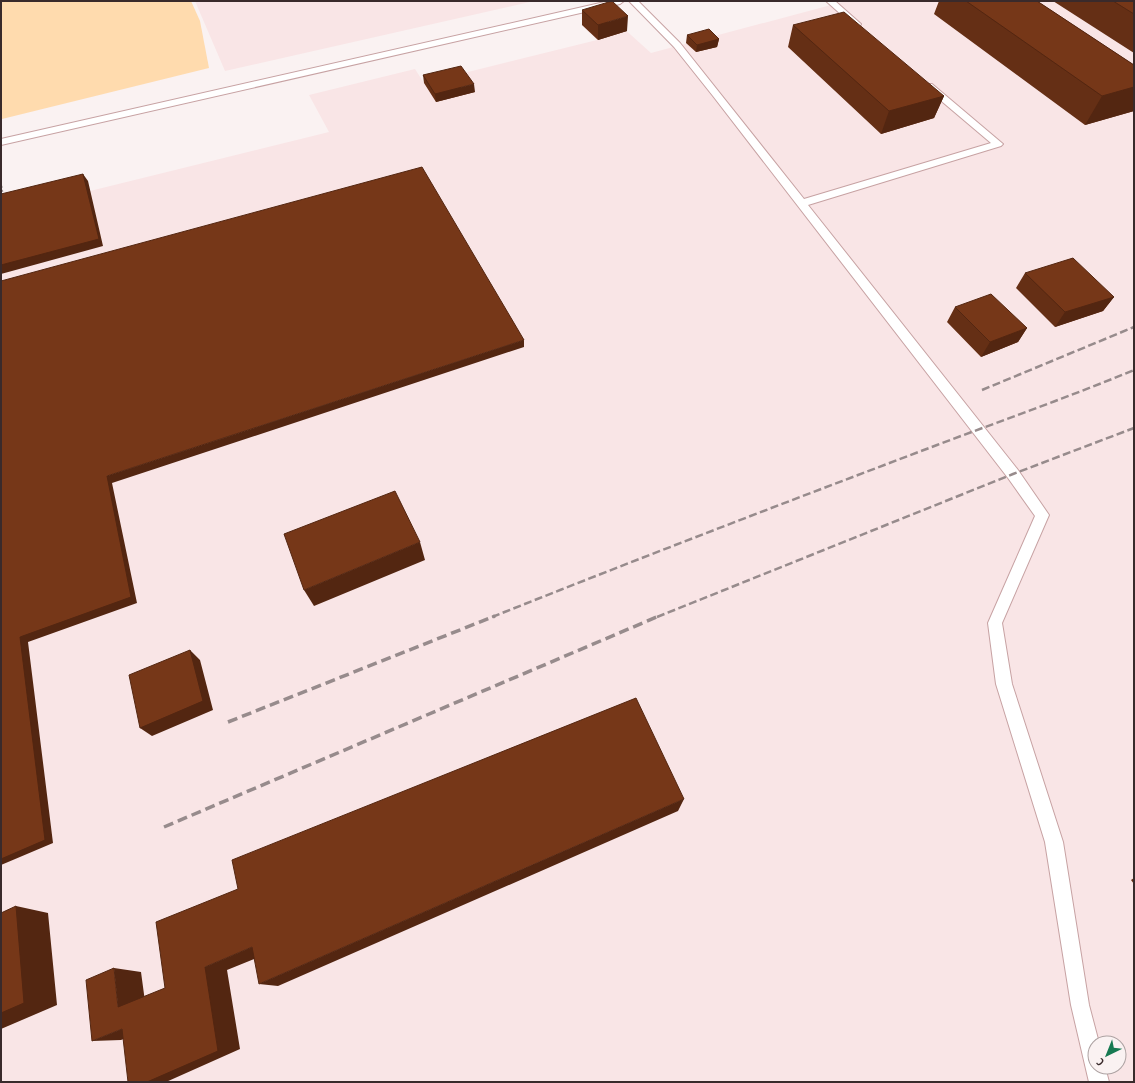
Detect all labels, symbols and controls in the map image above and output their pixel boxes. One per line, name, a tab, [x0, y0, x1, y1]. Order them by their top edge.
north arrow	[1087, 1035, 1127, 1075]
text: С	[1094, 1055, 1107, 1069]

